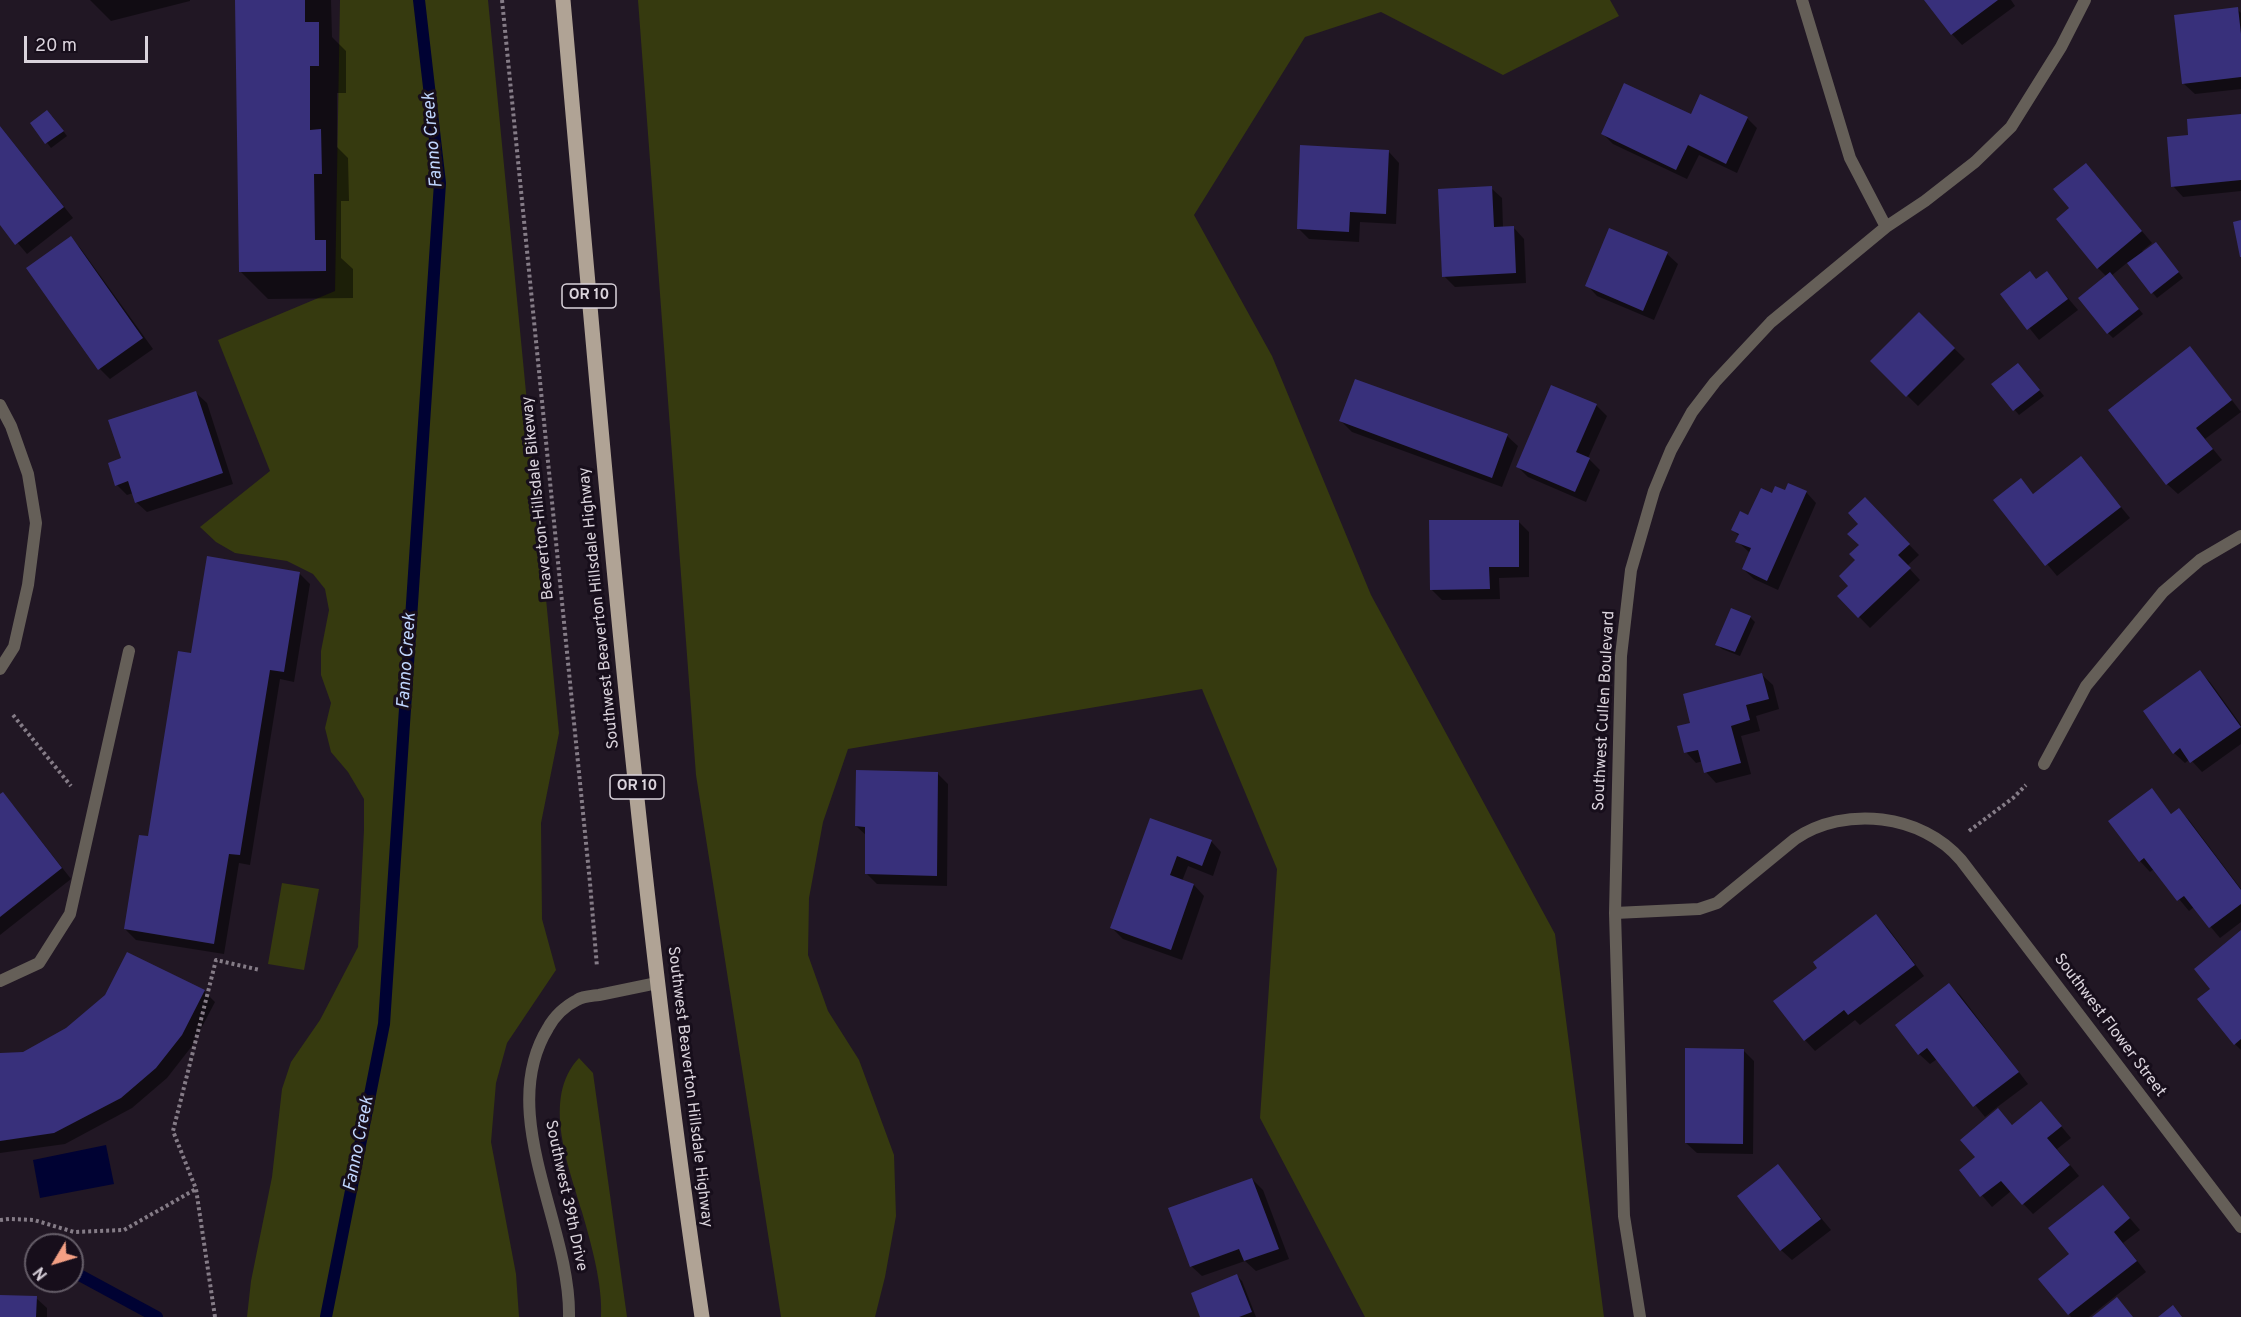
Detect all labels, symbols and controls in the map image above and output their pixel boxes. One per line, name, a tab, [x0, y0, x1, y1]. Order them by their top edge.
scale bar	[27, 24, 152, 62]
text: 20 m	[35, 35, 77, 58]
water label: Fanno Creek	[419, 91, 449, 189]
road number: OR 10	[562, 284, 616, 308]
street label: Beaverton-Hillsdale Bikeway	[519, 395, 559, 601]
street label: Southwest Beaverton Hillsdale Highway	[576, 466, 624, 750]
street label: Southwest Cullen Boulevard	[1590, 610, 1620, 812]
water label: Fanno Creek	[394, 612, 422, 710]
road number: OR 10	[610, 775, 664, 799]
street label: Southwest Beaverton Hillsdale Highway	[662, 945, 716, 1229]
street label: Southwest Flower Street	[2049, 950, 2169, 1102]
water label: Fanno Creek	[340, 1095, 380, 1193]
street label: Southwest 39th Drive	[540, 1119, 590, 1273]
north arrow	[24, 1233, 84, 1293]
text: N	[30, 1262, 53, 1284]

